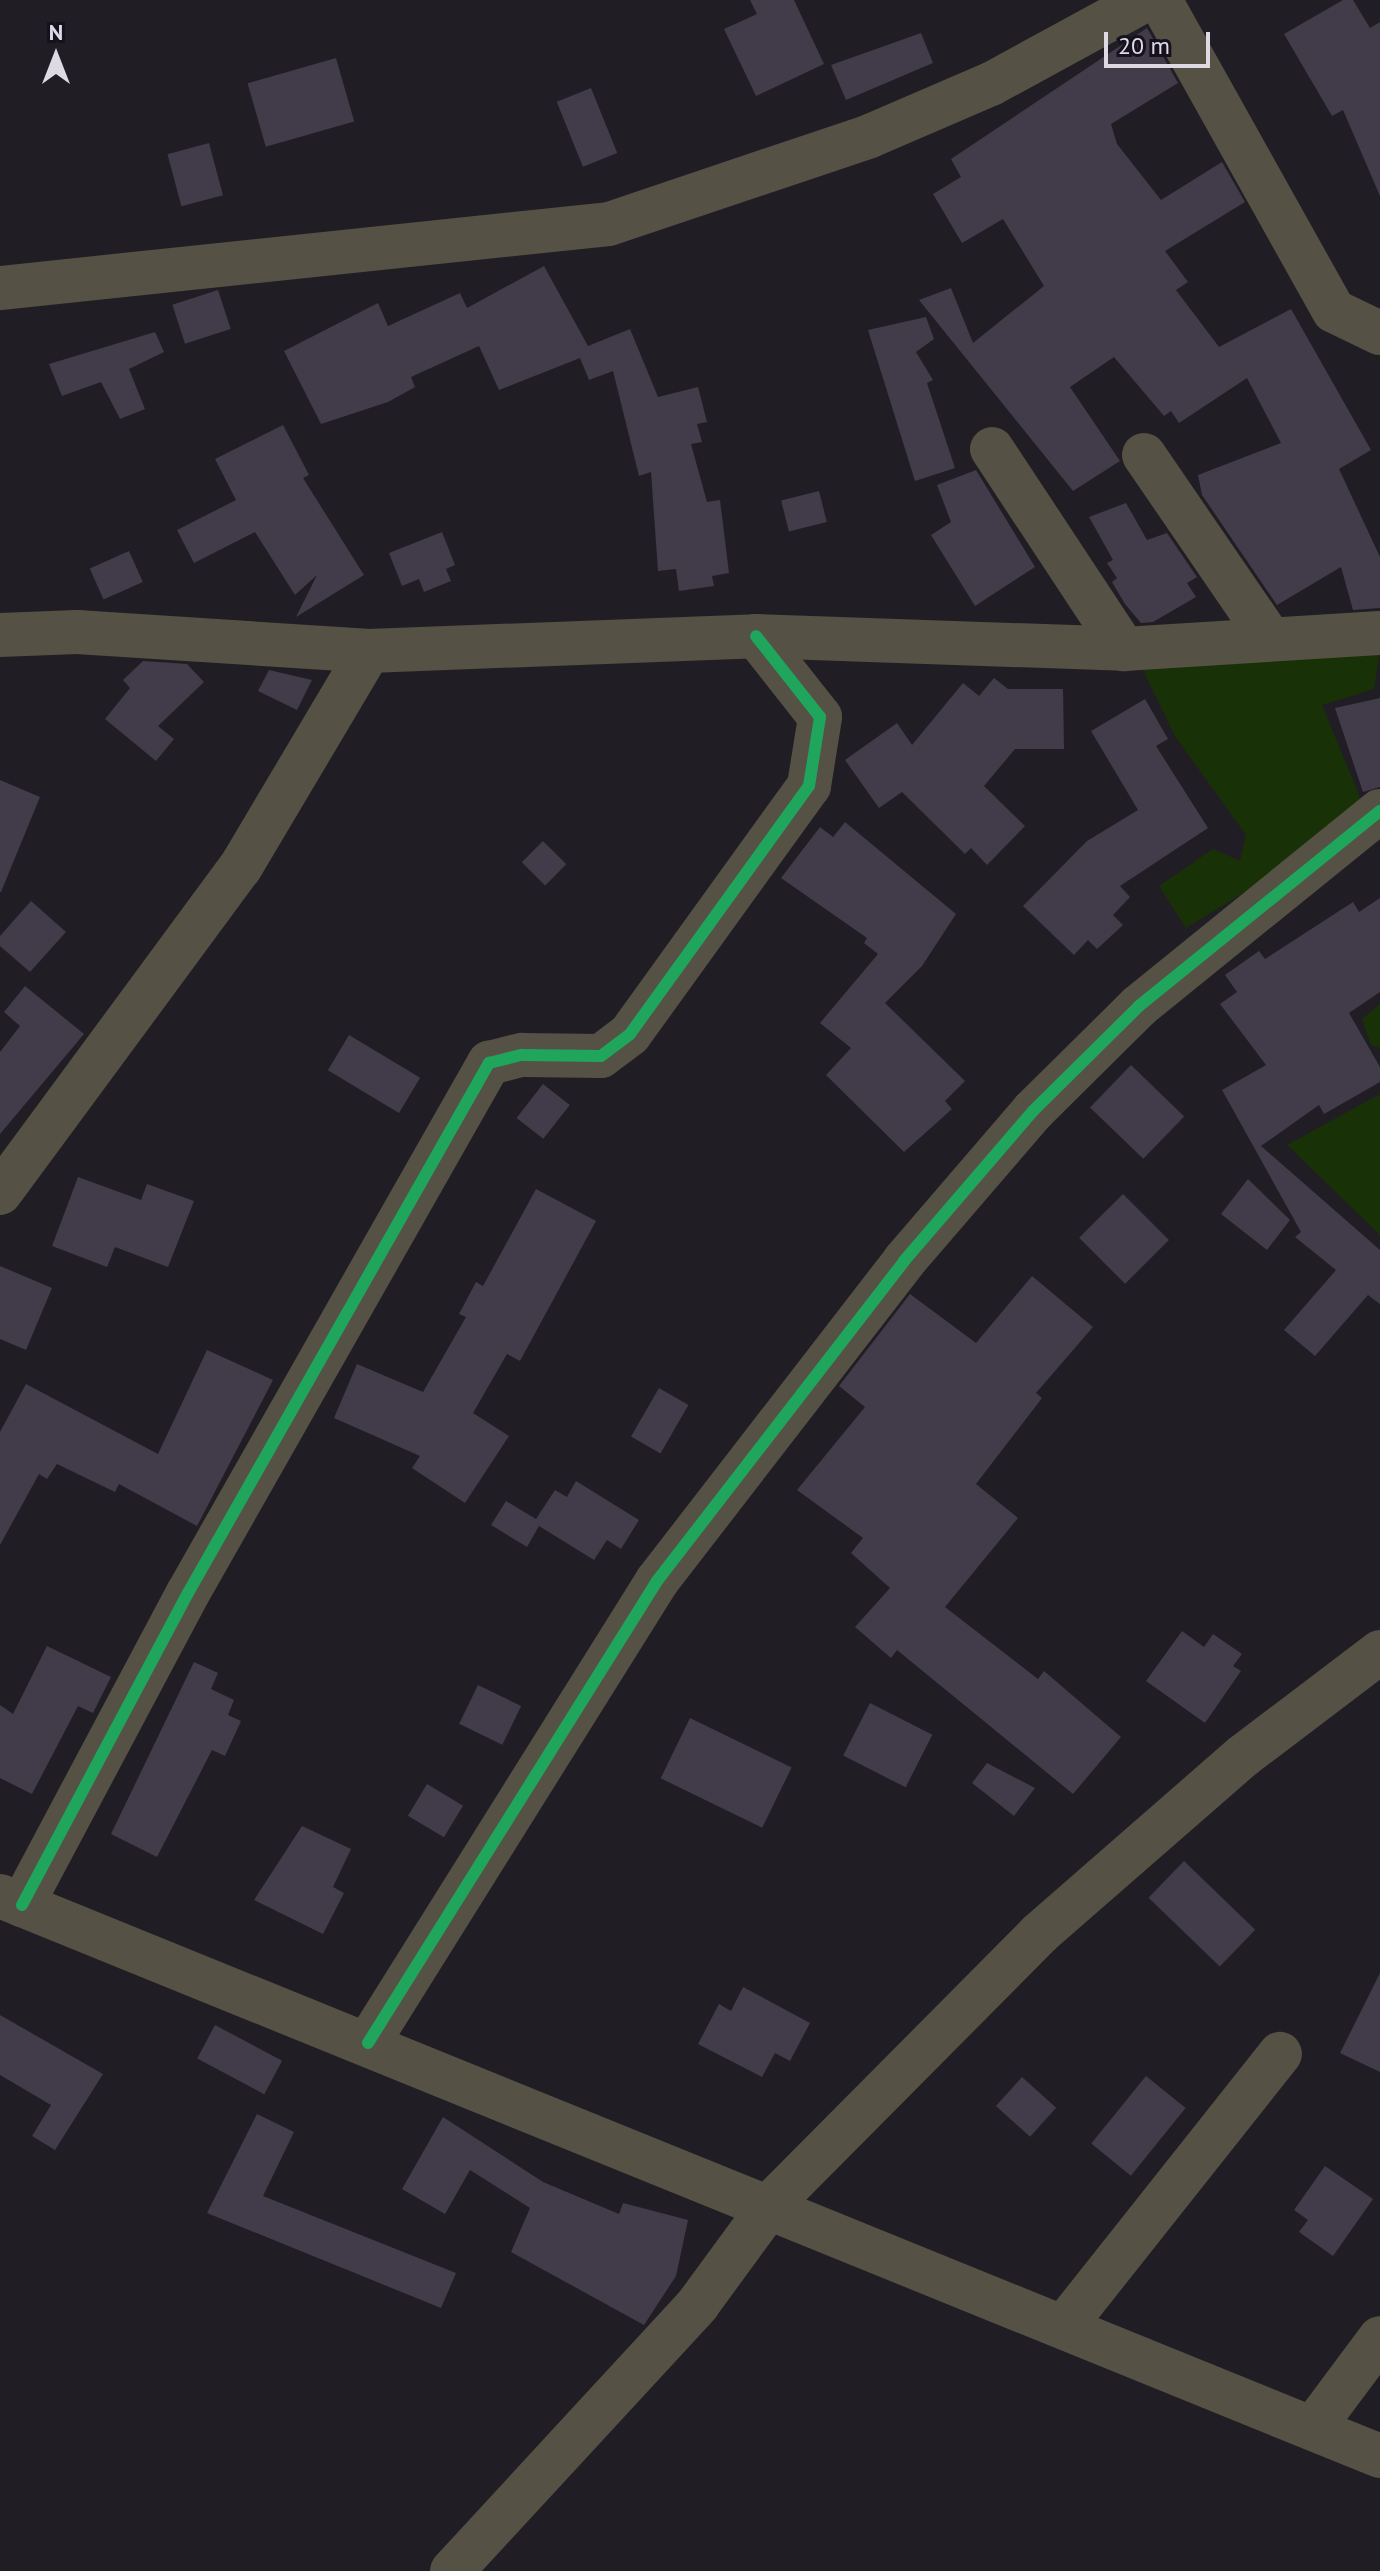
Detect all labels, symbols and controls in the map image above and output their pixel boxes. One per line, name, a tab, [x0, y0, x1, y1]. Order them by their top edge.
north arrow	[16, 16, 96, 96]
scale bar	[1108, 16, 1214, 66]
text: N	[49, 18, 63, 46]
text: 20 m	[1118, 30, 1170, 61]

